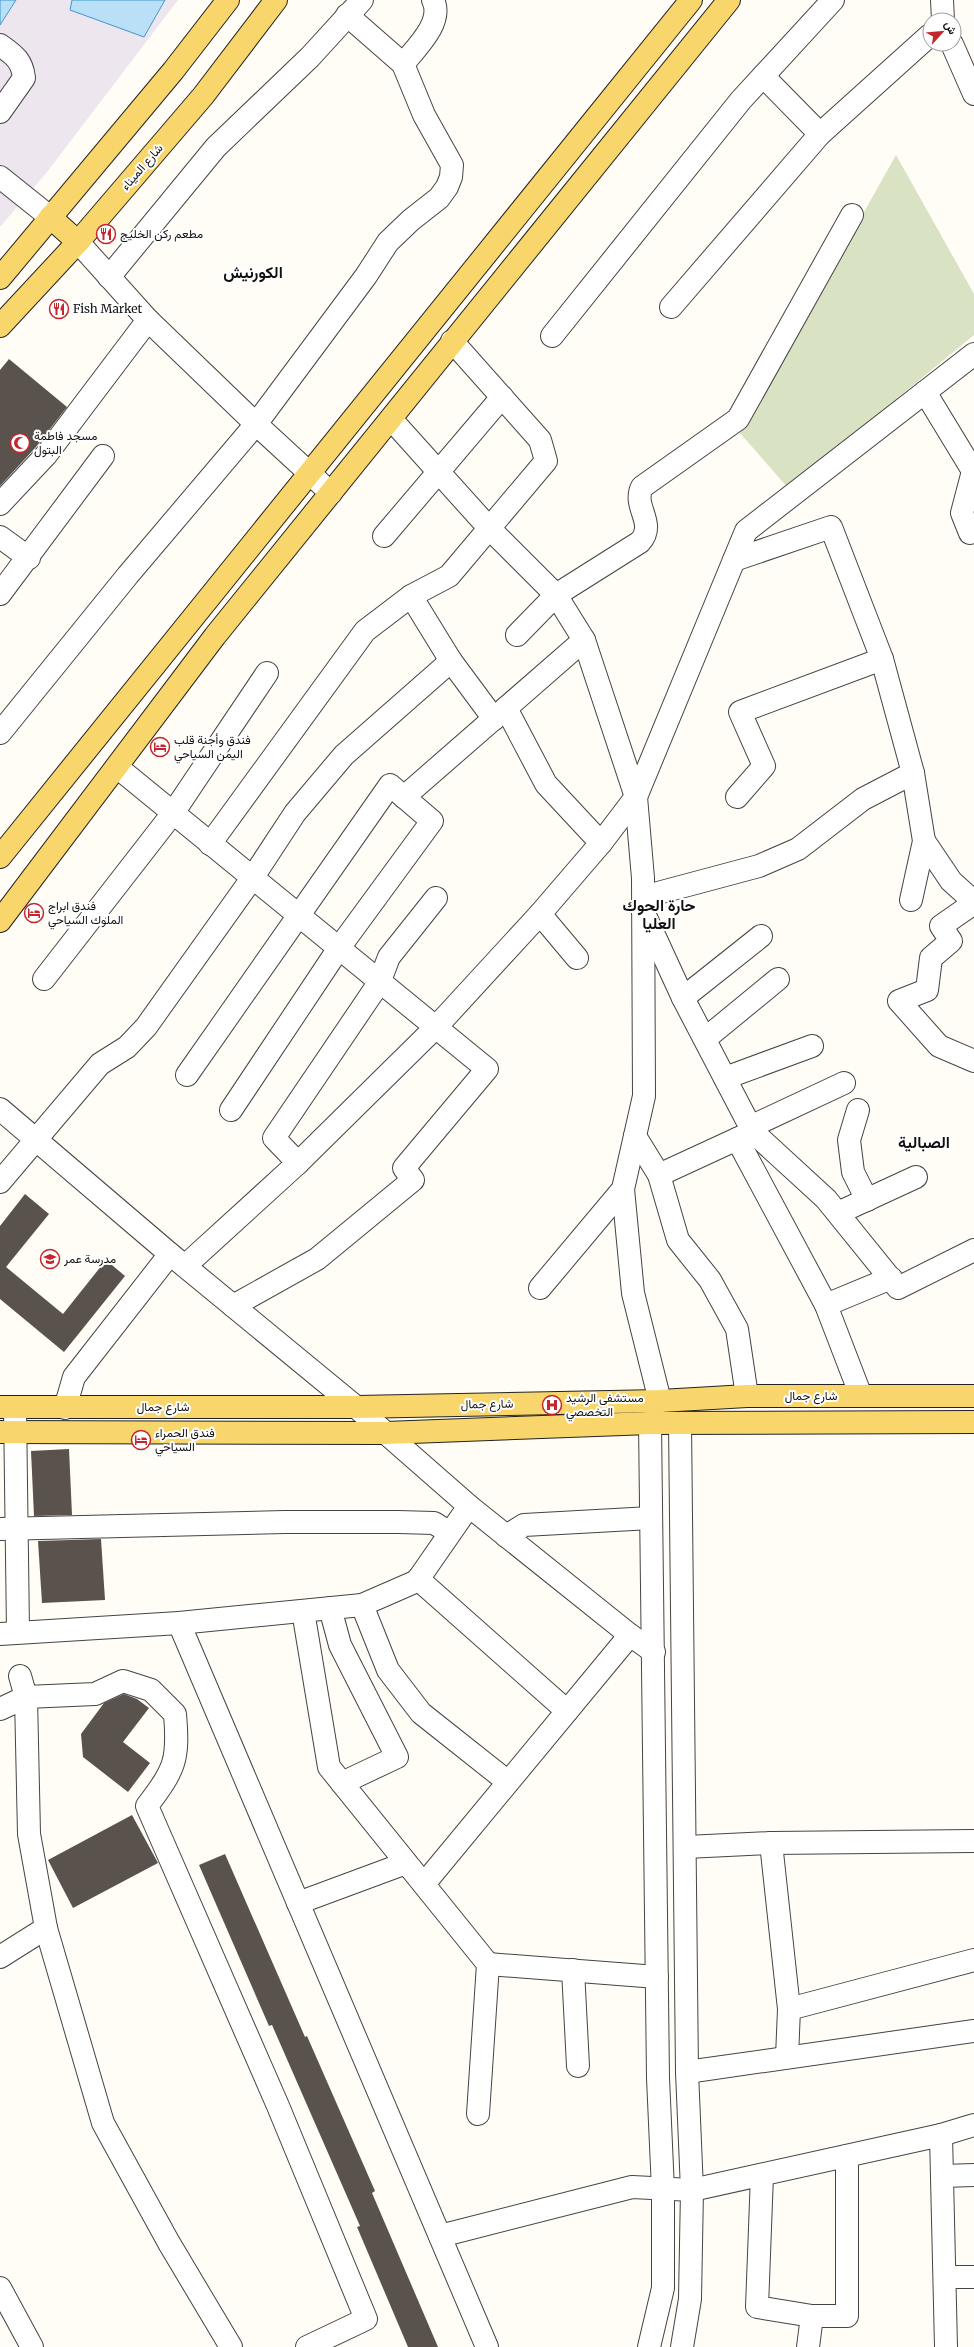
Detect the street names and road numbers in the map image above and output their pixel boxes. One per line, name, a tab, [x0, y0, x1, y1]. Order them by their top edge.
street label: شارع الميناء	[117, 140, 167, 194]
street label: شارع جمال	[785, 1388, 837, 1405]
street label: شارع جمال	[461, 1396, 514, 1413]
street label: شارع جمال	[137, 1399, 189, 1416]

